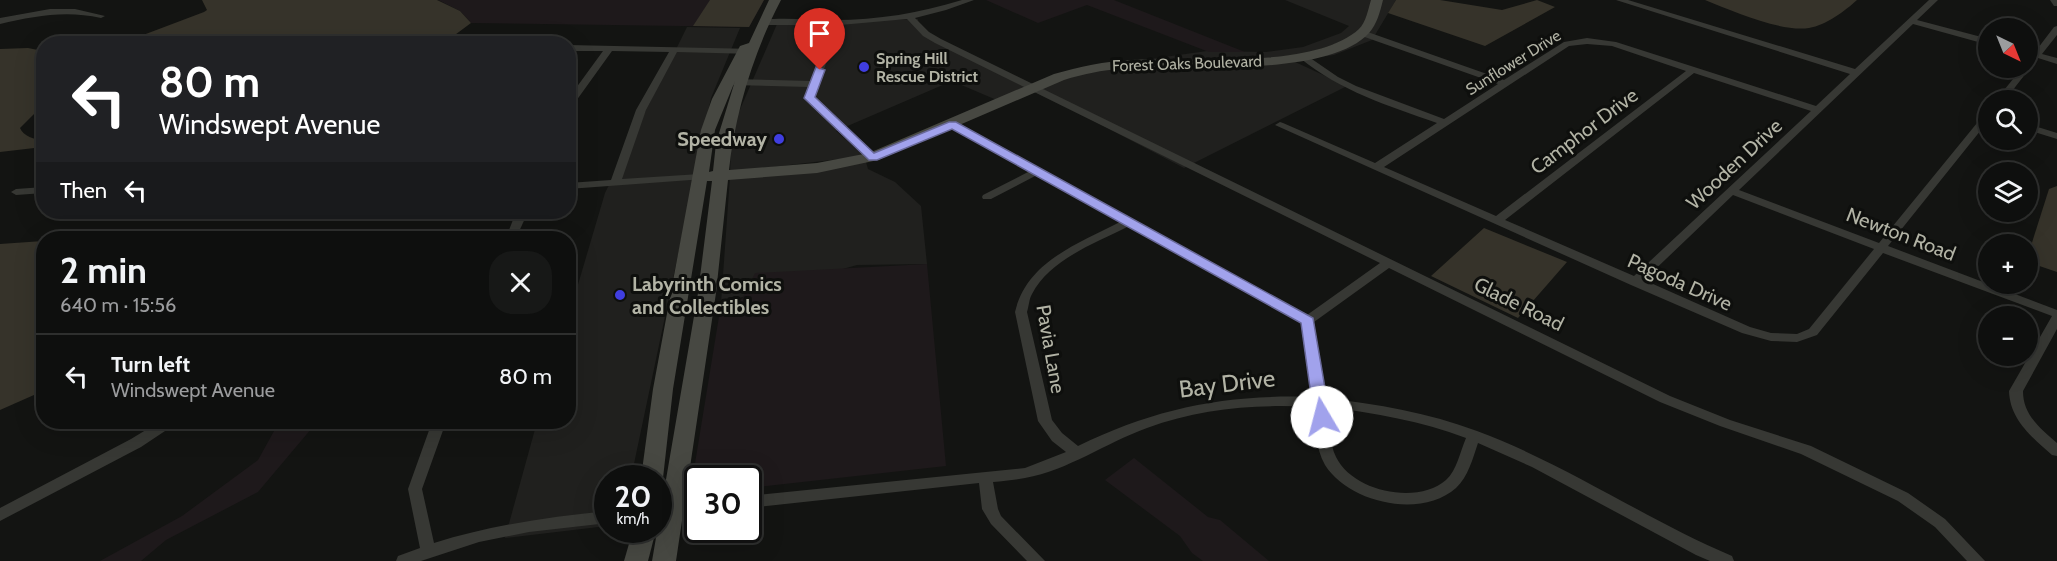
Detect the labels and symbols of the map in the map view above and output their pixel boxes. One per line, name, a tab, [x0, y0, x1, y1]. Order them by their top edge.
pin	[794, 8, 845, 70]
north arrow	[1978, 18, 2038, 78]
street label: Sunflower Drive	[1462, 26, 1564, 99]
place label: Spring Hill Rescue District	[876, 49, 979, 86]
street label: Forest Oaks Boulevard	[1112, 51, 1262, 76]
marker: Spring Hill Rescue District	[857, 60, 871, 74]
street label: Camphor Drive	[1526, 83, 1642, 179]
street label: Wooden Drive	[1681, 114, 1787, 214]
place label: Speedway	[677, 127, 767, 151]
marker: Speedway	[772, 132, 786, 146]
street label: Newton Road	[1843, 202, 1959, 266]
street label: Pagoda Drive	[1624, 248, 1736, 316]
place label: Labyrinth Comics and Collectibles	[632, 272, 782, 319]
street label: Glade Road	[1470, 272, 1568, 336]
marker: Labyrinth Comics and Collectibles	[613, 288, 627, 302]
street label: Pavia Lane	[1031, 303, 1071, 395]
street label: Bay Drive	[1177, 363, 1277, 404]
position arrow	[1290, 385, 1354, 449]
speed limit sign: 30	[684, 465, 762, 543]

